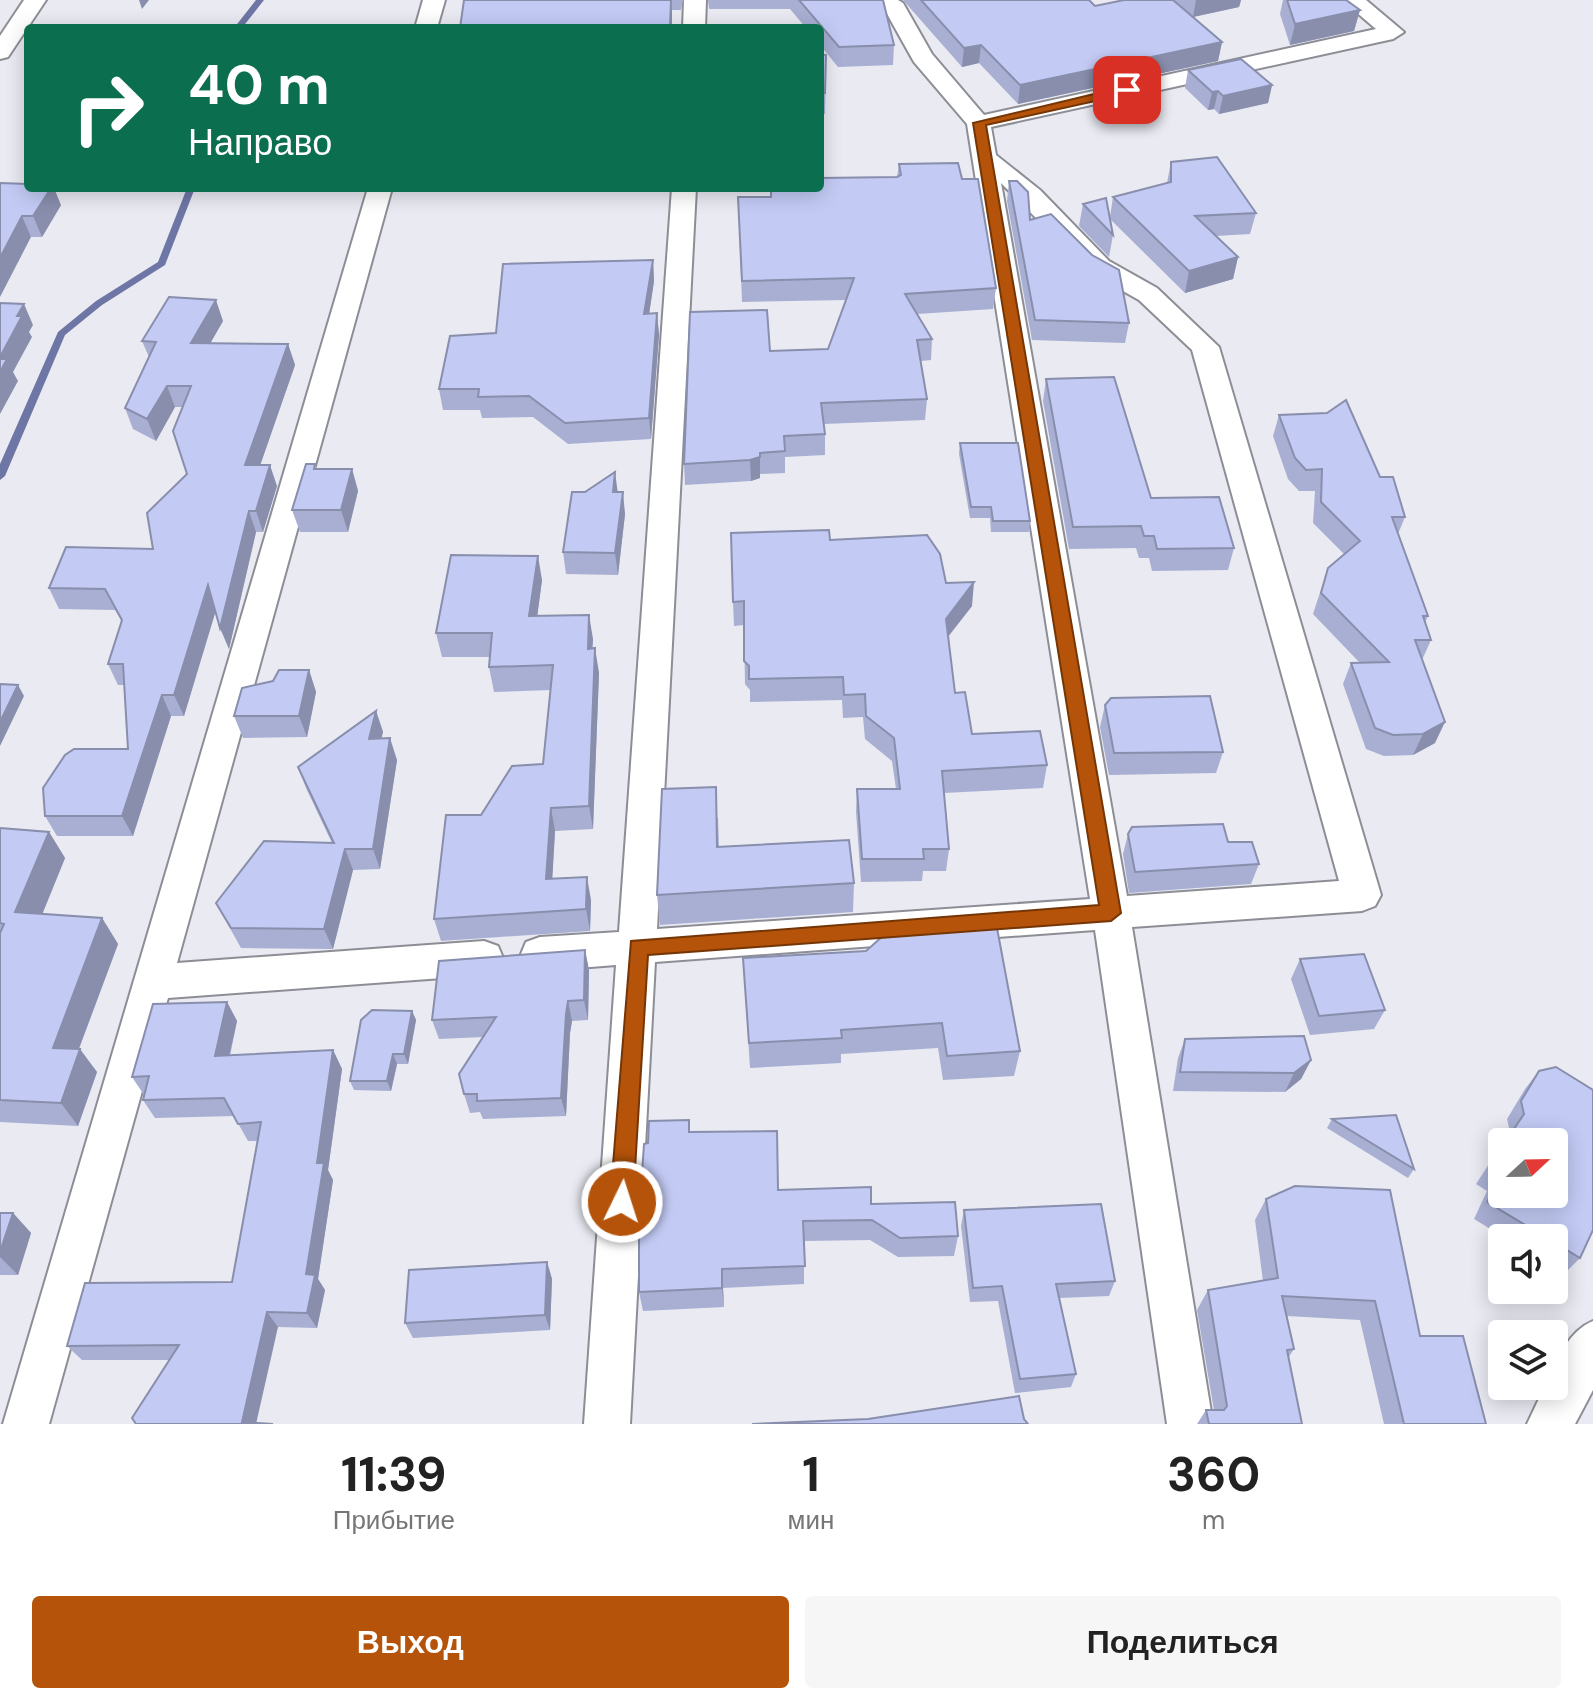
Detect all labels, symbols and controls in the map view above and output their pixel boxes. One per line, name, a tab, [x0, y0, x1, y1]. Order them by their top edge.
text: 40 m	[188, 48, 330, 121]
icon: right	[56, 56, 160, 160]
pin	[1093, 56, 1161, 124]
icon: arrive	[1105, 68, 1149, 112]
text: Направо	[188, 119, 332, 166]
north arrow	[1488, 1128, 1568, 1208]
map controls	[1488, 1128, 1568, 1400]
position arrow	[580, 1160, 664, 1244]
button: sound	[1488, 1224, 1568, 1304]
button: layers	[1488, 1320, 1568, 1400]
text: 11:39	[341, 1443, 447, 1506]
text: 1	[802, 1443, 820, 1506]
text: 360	[1167, 1443, 1260, 1506]
text: Прибытие	[333, 1503, 455, 1537]
text: мин	[788, 1503, 834, 1537]
text: m	[1202, 1503, 1225, 1537]
button: Выход	[32, 1596, 789, 1688]
button: Поделиться	[805, 1596, 1561, 1688]

